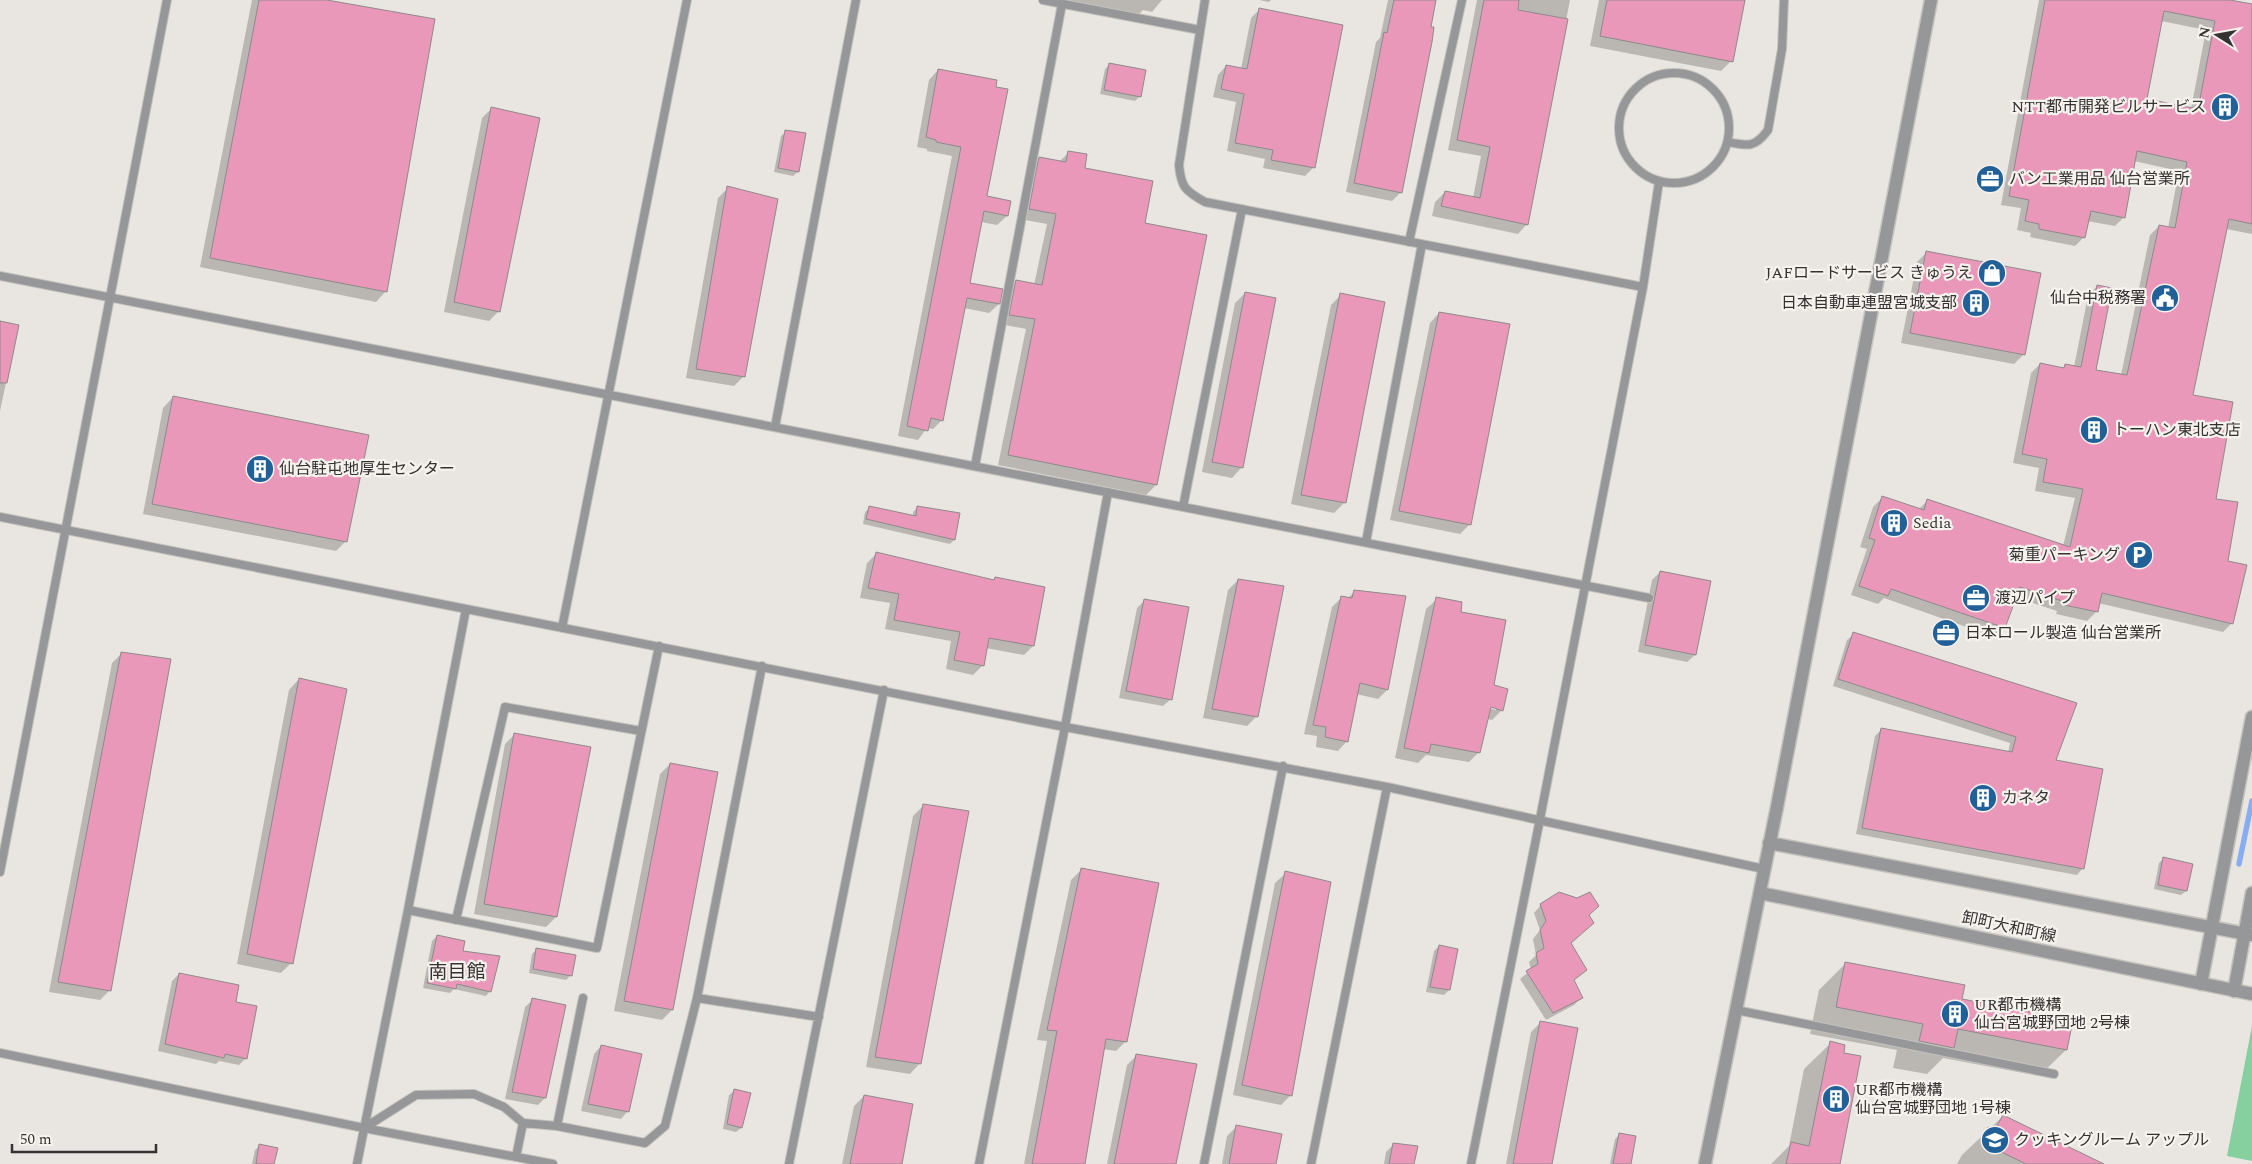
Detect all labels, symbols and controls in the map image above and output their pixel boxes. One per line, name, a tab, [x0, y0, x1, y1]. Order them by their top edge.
north arrow	[2192, 10, 2242, 60]
text: N	[2193, 25, 2216, 40]
building icon: NTT都市開発ビルサービス	[2210, 92, 2240, 122]
place label: NTT都市開発ビルサービス	[2011, 95, 2206, 119]
office icon: バン工業用品 仙台営業所	[1975, 164, 2005, 194]
place label: バン工業用品 仙台営業所	[2009, 167, 2190, 191]
shop icon: JAFロードサービス きゅうえ	[1977, 258, 2007, 288]
place label: JAFロードサービス きゅうえ	[1766, 261, 1973, 285]
public building icon: 仙台中税務署	[2150, 283, 2180, 313]
place label: 仙台中税務署	[2050, 286, 2146, 310]
building icon: 日本自動車連盟宮城支部	[1961, 288, 1991, 318]
place label: 日本自動車連盟宮城支部	[1781, 291, 1957, 315]
building icon: トーハン東北支店	[2079, 415, 2109, 445]
place label: トーハン東北支店	[2113, 418, 2241, 442]
building icon: 仙台駐屯地厚生センター	[245, 454, 275, 484]
place label: 仙台駐屯地厚生センター	[279, 457, 455, 481]
building icon: Sedia	[1879, 508, 1909, 538]
place label: Sedia	[1913, 511, 1952, 535]
parking icon: 菊重パーキング	[2124, 540, 2154, 570]
place label: 菊重パーキング	[2008, 543, 2120, 567]
office icon: 渡辺パイプ	[1961, 583, 1991, 613]
place label: 渡辺パイプ	[1995, 586, 2075, 610]
office icon: 日本ロール製造 仙台営業所	[1931, 618, 1961, 648]
place label: 日本ロール製造 仙台営業所	[1965, 621, 2161, 645]
building icon: カネタ	[1968, 783, 1998, 813]
place label: カネタ	[2002, 786, 2050, 810]
street label: 卸町大和町線	[1960, 905, 2058, 949]
district label: 南目館	[428, 958, 486, 987]
place label: UR都市機構 仙台宮城野団地 2号棟	[1974, 993, 2130, 1035]
building icon: UR都市機構 仙台宮城野団地 2号棟	[1940, 999, 1970, 1029]
place label: UR都市機構 仙台宮城野団地 1号棟	[1855, 1078, 2011, 1120]
building icon: UR都市機構 仙台宮城野団地 1号棟	[1821, 1084, 1851, 1114]
scale bar	[12, 1122, 156, 1154]
school or university icon: クッキングルーム アップル	[1980, 1125, 2010, 1155]
text: 50 m	[20, 1128, 52, 1151]
place label: クッキングルーム アップル	[2014, 1128, 2209, 1152]

